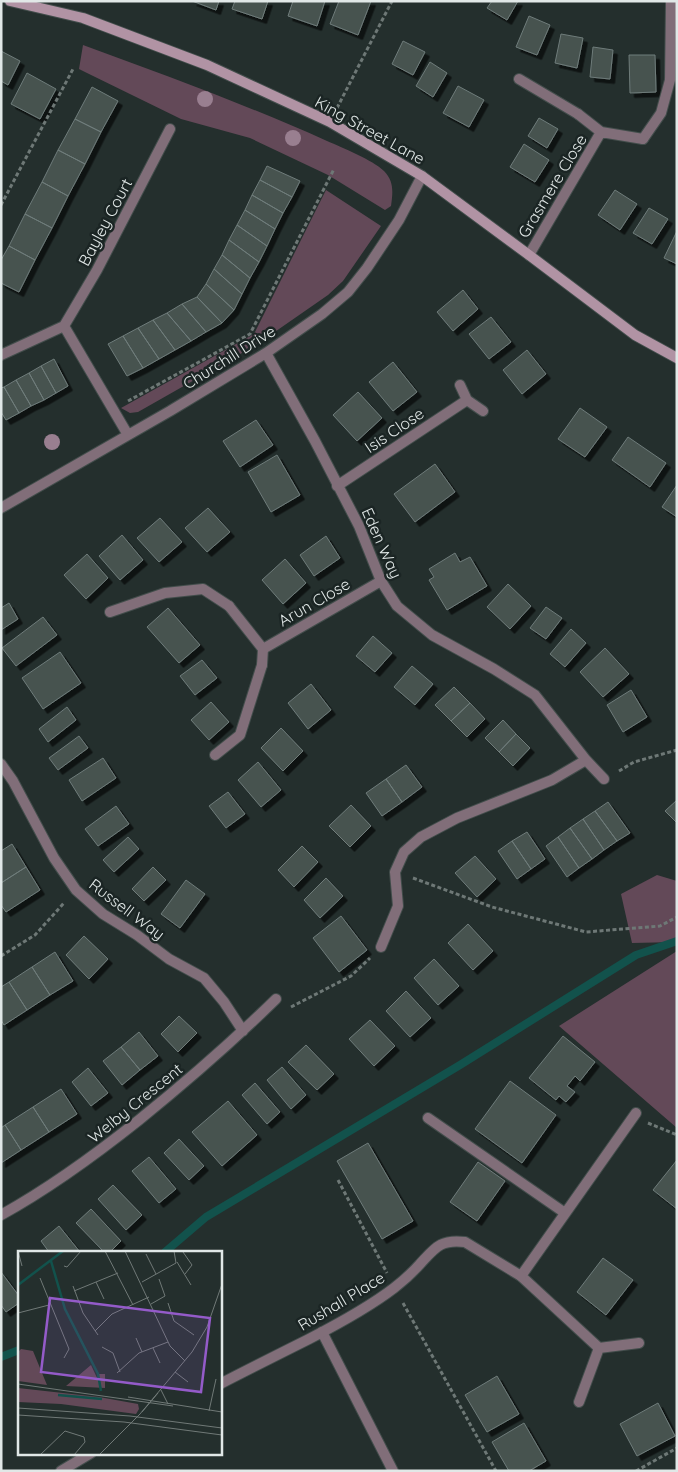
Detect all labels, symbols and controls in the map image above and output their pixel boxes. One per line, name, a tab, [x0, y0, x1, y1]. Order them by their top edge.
street label: King Street Lane	[312, 92, 428, 168]
street label: Grasmere Close	[513, 131, 591, 241]
street label: Bayley Court	[74, 175, 136, 269]
street label: Churchill Drive	[179, 321, 279, 393]
street label: Isis Close	[361, 403, 427, 457]
street label: Eden Way	[358, 504, 406, 582]
street label: Arun Close	[275, 573, 353, 631]
street label: Russell Way	[85, 874, 169, 944]
street label: Welby Crescent	[84, 1059, 186, 1147]
inset map	[18, 1251, 221, 1454]
street label: Rushall Place	[294, 1267, 388, 1335]

